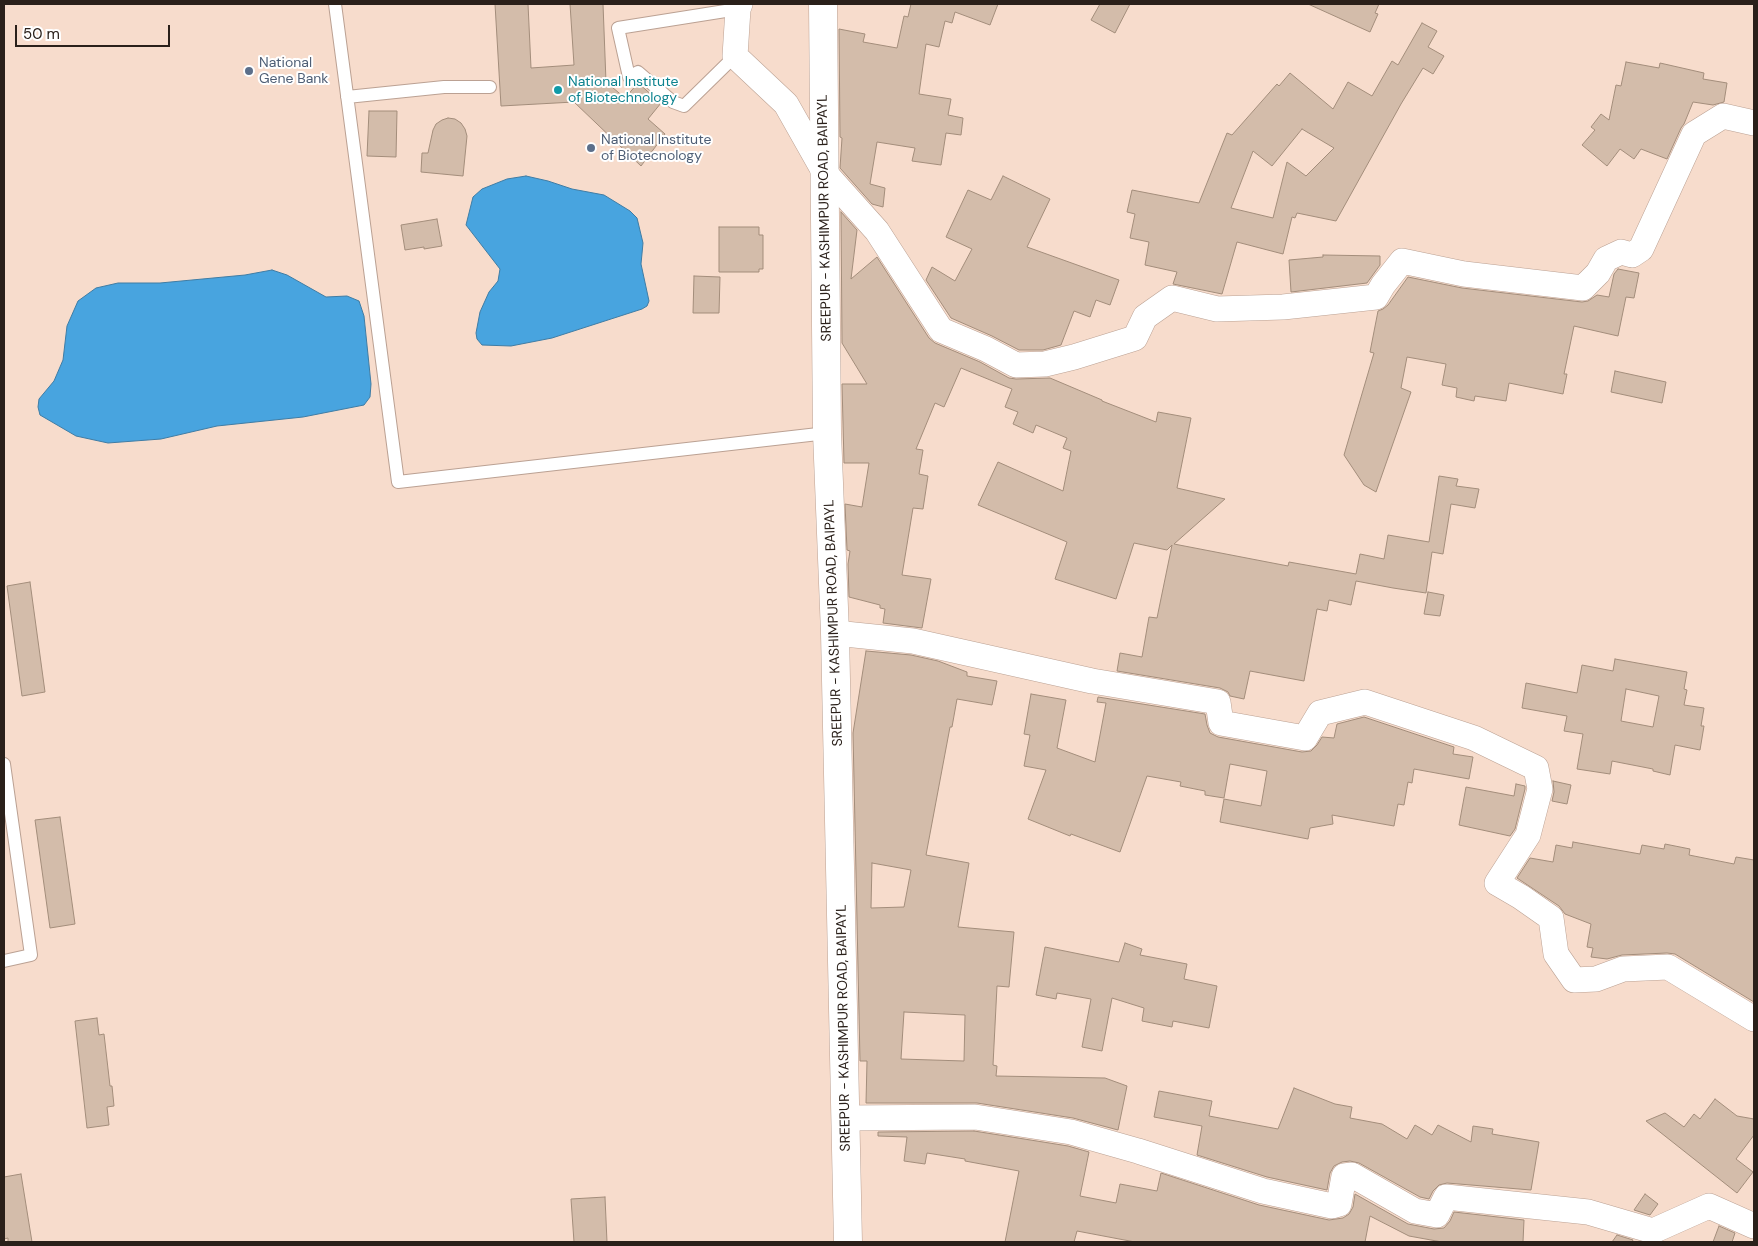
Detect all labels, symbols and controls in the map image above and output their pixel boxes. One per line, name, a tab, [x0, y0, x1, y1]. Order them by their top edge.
scale bar	[18, 15, 172, 47]
text: 50 m	[23, 24, 60, 44]
place label: National Gene Bank	[259, 55, 328, 88]
marker: National Gene Bank	[243, 65, 255, 77]
place label: National Institute of Biotechnology	[568, 74, 678, 106]
marker: National Institute of Biotechnology	[552, 84, 564, 96]
street label: SREEPUR - KASHIMPUR ROAD, BAIPAYL	[814, 94, 836, 342]
place label: National Institute of Biotecnology	[601, 132, 711, 164]
marker: National Institute of Biotecnology	[585, 142, 597, 154]
street label: SREEPUR - KASHIMPUR ROAD, BAIPAYL	[821, 499, 847, 747]
street label: SREEPUR - KASHIMPUR ROAD, BAIPAYL	[833, 904, 855, 1152]

